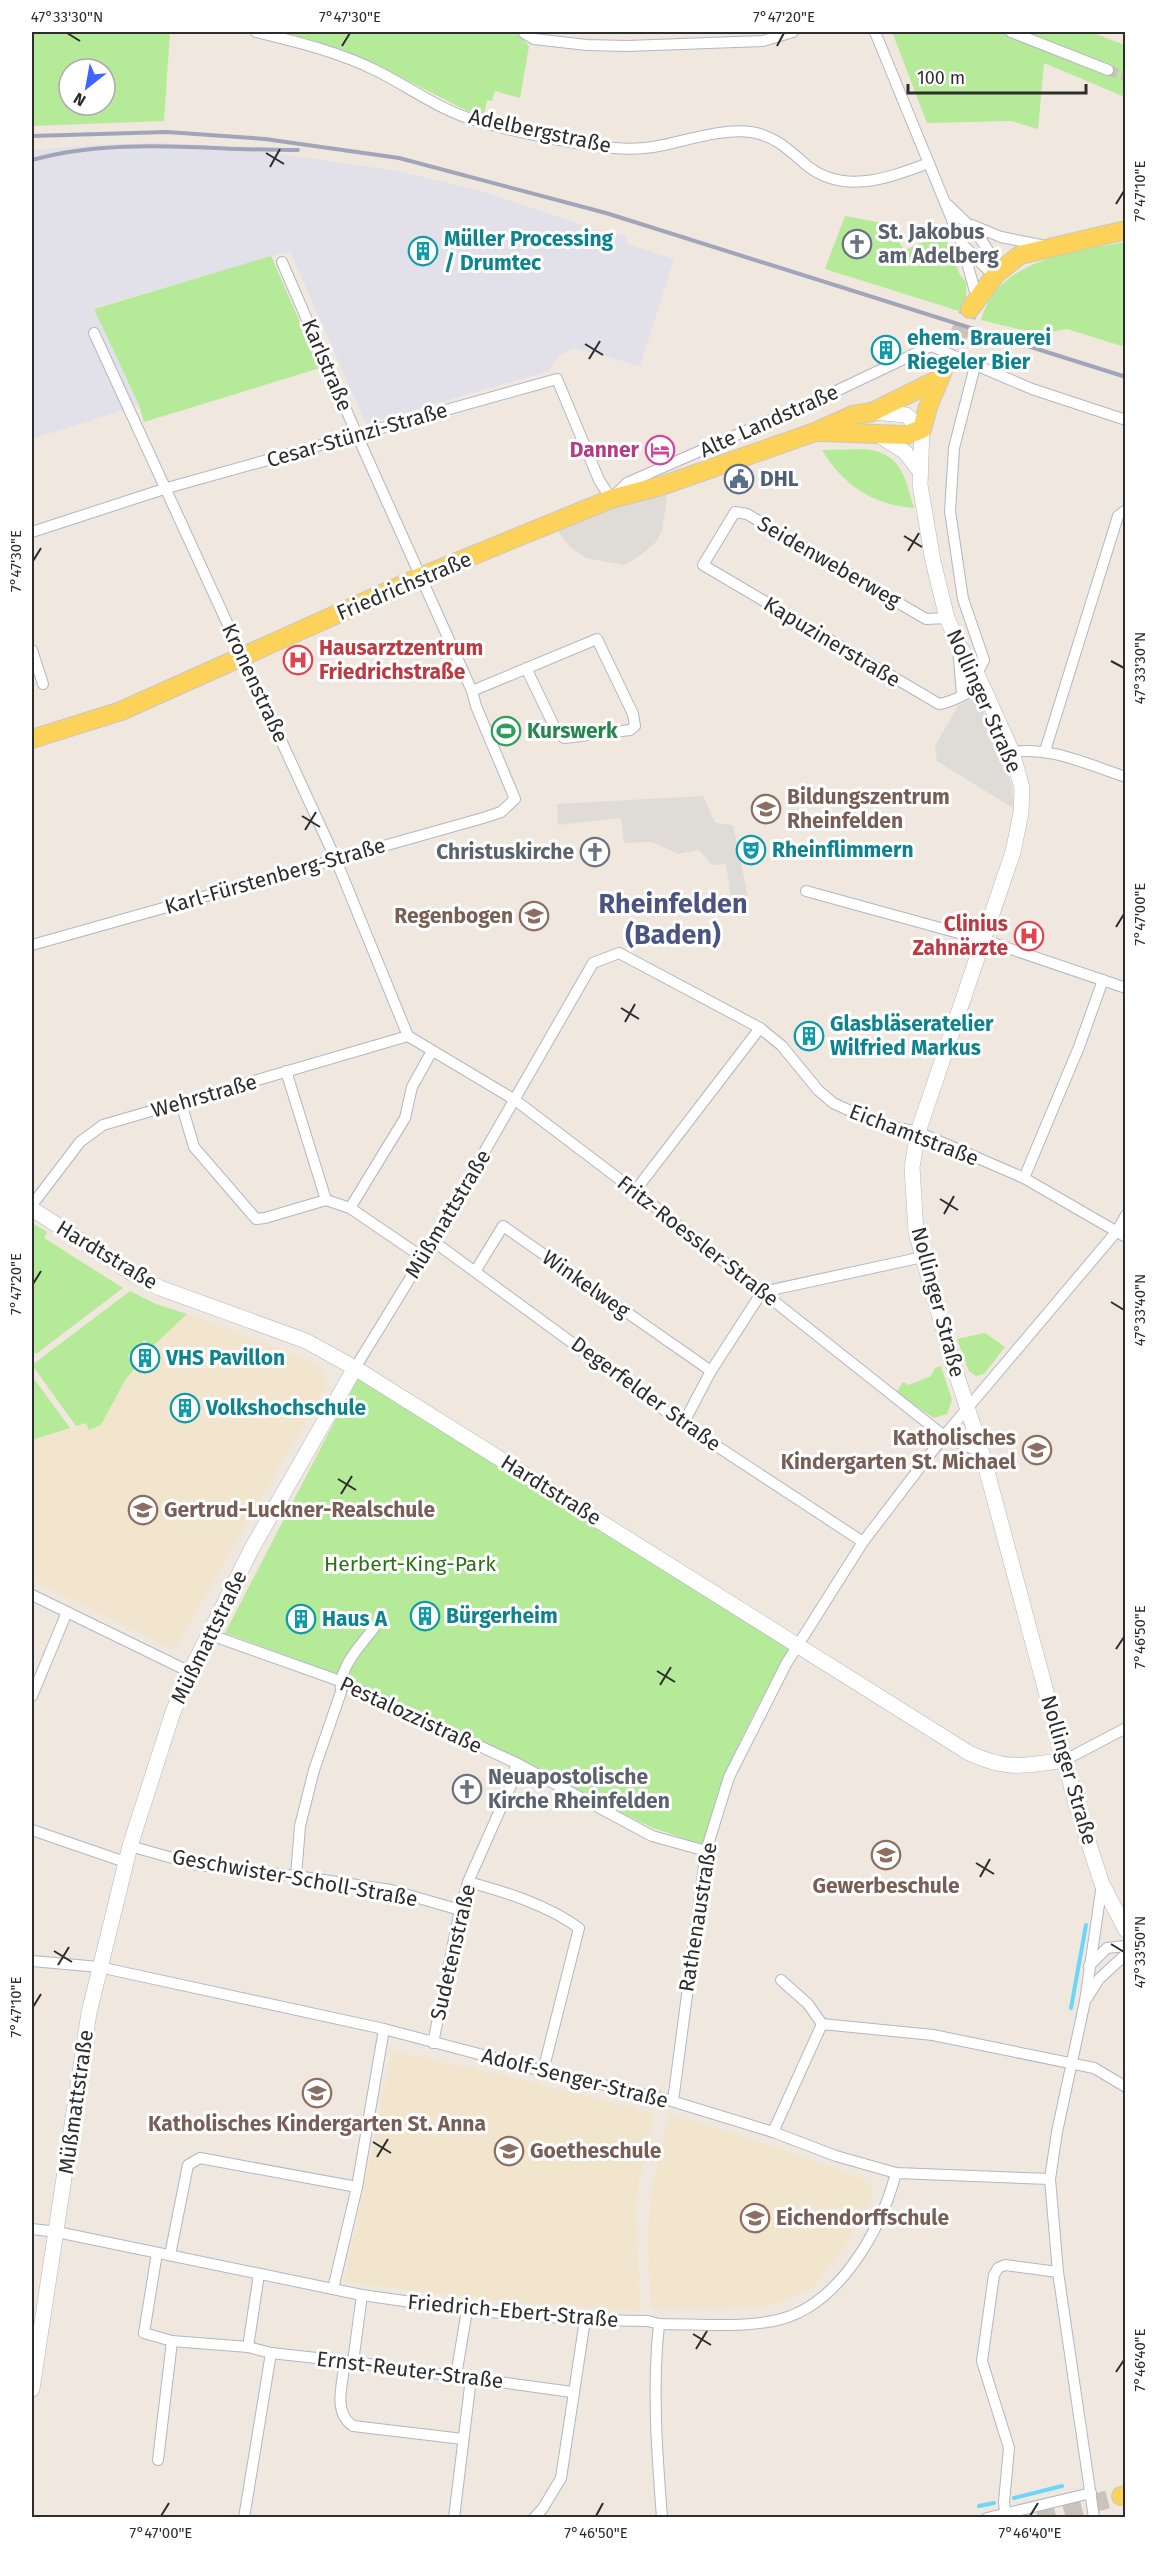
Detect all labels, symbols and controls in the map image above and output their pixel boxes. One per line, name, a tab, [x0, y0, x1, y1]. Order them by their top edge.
text: 47°33'30"N	[31, 8, 103, 26]
text: 7°47'30"E	[319, 8, 381, 26]
text: 7°47'20"E	[753, 8, 815, 26]
north arrow	[57, 57, 117, 117]
scale bar	[908, 57, 1086, 95]
text: 100 m	[917, 67, 965, 89]
text: N	[70, 89, 89, 110]
street label: Adelbergstraße	[466, 103, 614, 159]
text: 7°47'10"E	[1131, 160, 1149, 222]
place label: St. Jakobus am Adelberg	[878, 219, 999, 269]
place label: Müller Processing / Drumtec	[444, 226, 614, 276]
church icon: St. Jakobus am Adelberg	[841, 228, 873, 260]
building icon: Müller Processing / Drumtec	[407, 235, 439, 267]
street label: Karlstraße	[296, 315, 358, 415]
place label: ehem. Brauerei Riegeler Bier	[907, 325, 1051, 375]
building icon: ehem. Brauerei Riegeler Bier	[870, 334, 902, 366]
street label: Alte Landstraße	[696, 379, 842, 463]
street label: Cesar-Stünzi-Straße	[264, 397, 450, 473]
hotel icon: Danner	[644, 434, 676, 466]
place label: Danner	[570, 437, 640, 463]
public building icon: DHL	[723, 463, 755, 495]
place label: DHL	[760, 466, 799, 492]
street label: Seidenweberweg	[753, 510, 905, 614]
text: 7°47'30"E	[7, 530, 25, 592]
street label: Friedrichstraße	[333, 546, 475, 626]
street label: Kapuzinerstraße	[759, 591, 905, 693]
street label: Kronenstraße	[216, 619, 294, 747]
street label: Nollinger Straße	[941, 625, 1027, 777]
text: 47°33'30"N	[1131, 632, 1149, 704]
place label: Hausarztzentrum Friedrichstraße	[319, 635, 483, 685]
hospital icon: Hausarztzentrum Friedrichstraße	[282, 644, 314, 676]
sports icon: Kurswerk	[490, 715, 522, 747]
place label: Kurswerk	[527, 718, 618, 744]
place label: Bildungszentrum Rheinfelden	[787, 784, 950, 834]
school or university icon: Bildungszentrum Rheinfelden	[750, 793, 782, 825]
street label: Karl-Fürstenberg-Straße	[162, 832, 388, 920]
theatre icon: Rheinflimmern	[735, 834, 767, 866]
church icon: Christuskirche	[579, 836, 611, 868]
place label: Rheinflimmern	[772, 837, 914, 863]
place label: Christuskirche	[436, 839, 574, 865]
text: 7°47'00"E	[1131, 883, 1149, 945]
district label: Rheinfelden (Baden)	[598, 888, 748, 951]
school or university icon: Regenbogen	[518, 900, 550, 932]
place label: Regenbogen	[394, 903, 513, 929]
place label: Clinius Zahnärzte	[912, 911, 1008, 961]
hospital icon: Clinius Zahnärzte	[1013, 920, 1045, 952]
place label: Glasbläseratelier Wilfried Markus	[830, 1011, 994, 1061]
building icon: Glasbläseratelier Wilfried Markus	[793, 1020, 825, 1052]
street label: Wehrstraße	[148, 1069, 260, 1123]
street label: Eichamtstraße	[846, 1098, 982, 1172]
street label: Müßmattstraße	[399, 1145, 497, 1283]
street label: Fritz-Roessler-Straße	[612, 1170, 784, 1312]
street label: Hardtstraße	[52, 1215, 162, 1295]
street label: Nollinger Straße	[905, 1224, 971, 1380]
street label: Winkelweg	[537, 1244, 635, 1324]
text: 7°47'20"E	[7, 1253, 25, 1315]
text: 47°33'40"N	[1131, 1274, 1149, 1346]
street label: Degerfelder Straße	[566, 1331, 726, 1457]
building icon: VHS Pavillon	[129, 1342, 161, 1374]
place label: VHS Pavillon	[165, 1345, 285, 1371]
building icon: Volkshochschule	[169, 1392, 201, 1424]
place label: Volkshochschule	[205, 1395, 367, 1421]
place label: Katholisches Kindergarten St. Michael	[781, 1425, 1017, 1475]
school or university icon: Katholisches Kindergarten St. Michael	[1021, 1434, 1053, 1466]
street label: Hardtstraße	[496, 1449, 606, 1531]
school or university icon: Gertrud-Luckner-Realschule	[127, 1494, 159, 1526]
place label: Gertrud-Luckner-Realschule	[164, 1497, 435, 1523]
park label: Herbert-King-Park	[324, 1551, 496, 1577]
street label: Müßmattstraße	[165, 1566, 253, 1708]
building icon: Bürgerheim	[409, 1600, 441, 1632]
building icon: Haus A	[285, 1603, 317, 1635]
place label: Bürgerheim	[446, 1603, 558, 1629]
text: 7°46'50"E	[1131, 1605, 1149, 1669]
place label: Haus A	[322, 1606, 388, 1632]
street label: Pestalozzistraße	[336, 1671, 486, 1759]
street label: Nollinger Straße	[1035, 1692, 1103, 1848]
place label: Neuapostolische Kirche Rheinfelden	[488, 1764, 670, 1814]
church icon: Neuapostolische Kirche Rheinfelden	[451, 1773, 483, 1805]
school or university icon: Gewerbeschule	[870, 1839, 902, 1871]
street label: Rathenaustraße	[673, 1840, 723, 1994]
street label: Geschwister-Scholl-Straße	[170, 1844, 420, 1912]
place label: Gewerbeschule	[812, 1873, 960, 1899]
street label: Sudetenstraße	[425, 1881, 481, 2023]
text: 47°33'50"N	[1131, 1916, 1149, 1988]
text: 7°47'10"E	[7, 1976, 25, 2038]
street label: Müßmattstraße	[53, 2028, 99, 2176]
street label: Adolf-Senger-Straße	[479, 2042, 671, 2114]
school or university icon: Katholisches Kindergarten St. Anna	[301, 2077, 333, 2109]
place label: Katholisches Kindergarten St. Anna	[148, 2111, 486, 2137]
school or university icon: Goetheschule	[493, 2135, 525, 2167]
place label: Goetheschule	[530, 2138, 662, 2164]
school or university icon: Eichendorffschule	[739, 2202, 771, 2234]
place label: Eichendorffschule	[776, 2205, 949, 2231]
street label: Friedrich-Ebert-Straße	[406, 2289, 620, 2333]
text: 7°46'40"E	[1131, 2328, 1149, 2392]
street label: Ernst-Reuter-Straße	[315, 2346, 505, 2394]
text: 7°47'00"E	[130, 2524, 192, 2542]
text: 7°46'50"E	[564, 2524, 628, 2542]
text: 7°46'40"E	[998, 2524, 1062, 2542]

